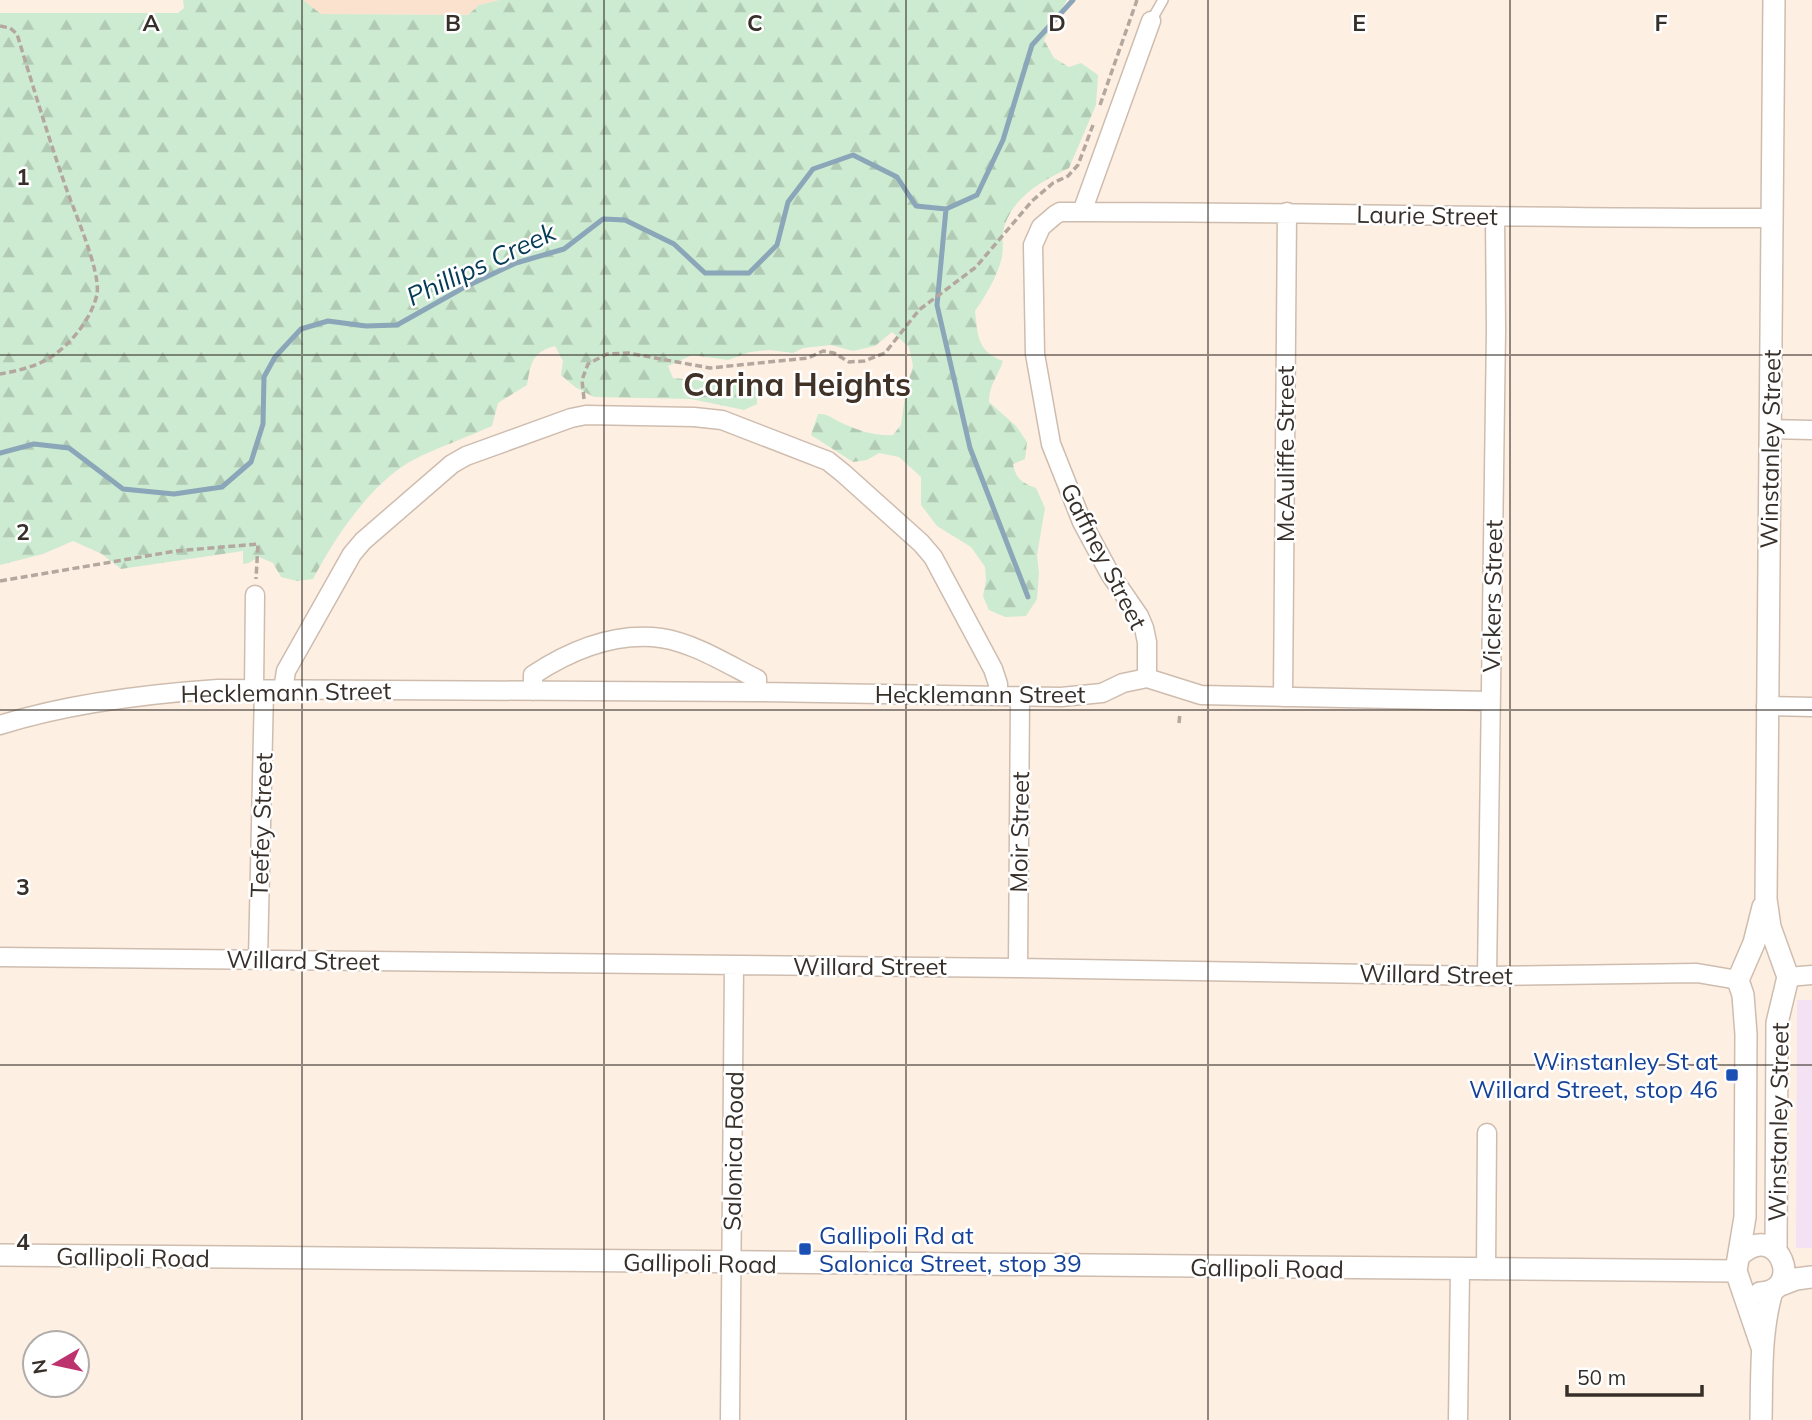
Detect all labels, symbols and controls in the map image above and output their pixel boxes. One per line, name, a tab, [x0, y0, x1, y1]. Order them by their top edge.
text: A	[142, 8, 160, 37]
text: B	[445, 8, 461, 37]
text: C	[747, 8, 763, 37]
text: D	[1048, 8, 1066, 37]
text: E	[1352, 8, 1366, 37]
text: F	[1654, 8, 1668, 37]
text: 1	[16, 162, 30, 191]
street label: Laurie Street	[1356, 199, 1498, 231]
water label: Phillips Creek	[401, 215, 561, 313]
street label: Winstanley Street	[1753, 349, 1787, 549]
district label: Carina Heights	[683, 364, 911, 404]
street label: McAuliffe Street	[1270, 366, 1300, 542]
street label: Gaffney Street	[1054, 478, 1154, 634]
text: 2	[16, 517, 30, 546]
street label: Vickers Street	[1476, 519, 1508, 673]
street label: Hecklemann Street	[180, 675, 392, 709]
street label: Hecklemann Street	[875, 679, 1085, 709]
street label: Teefey Street	[243, 752, 279, 898]
street label: Moir Street	[1003, 771, 1035, 893]
text: 3	[16, 872, 30, 901]
street label: Willard Street	[226, 944, 380, 976]
street label: Willard Street	[793, 951, 947, 981]
street label: Willard Street	[1359, 958, 1513, 990]
street label: Winstanley Street	[1761, 1022, 1795, 1222]
place label: Winstanley St at Willard Street, stop 46	[1469, 1046, 1718, 1104]
marker: Winstanley St at Willard Street, stop 46	[1724, 1067, 1740, 1083]
street label: Salonica Road	[717, 1071, 749, 1231]
place label: Gallipoli Rd at Salonica Street, stop 39	[819, 1220, 1082, 1278]
text: 4	[16, 1227, 30, 1256]
street label: Gallipoli Road	[56, 1241, 210, 1273]
marker: Gallipoli Rd at Salonica Street, stop 39	[797, 1241, 813, 1257]
street label: Gallipoli Road	[623, 1247, 777, 1279]
street label: Gallipoli Road	[1190, 1252, 1344, 1284]
north arrow	[21, 1329, 91, 1399]
scale bar	[1567, 1354, 1702, 1398]
text: N	[26, 1358, 52, 1376]
text: 50 m	[1577, 1364, 1626, 1390]

